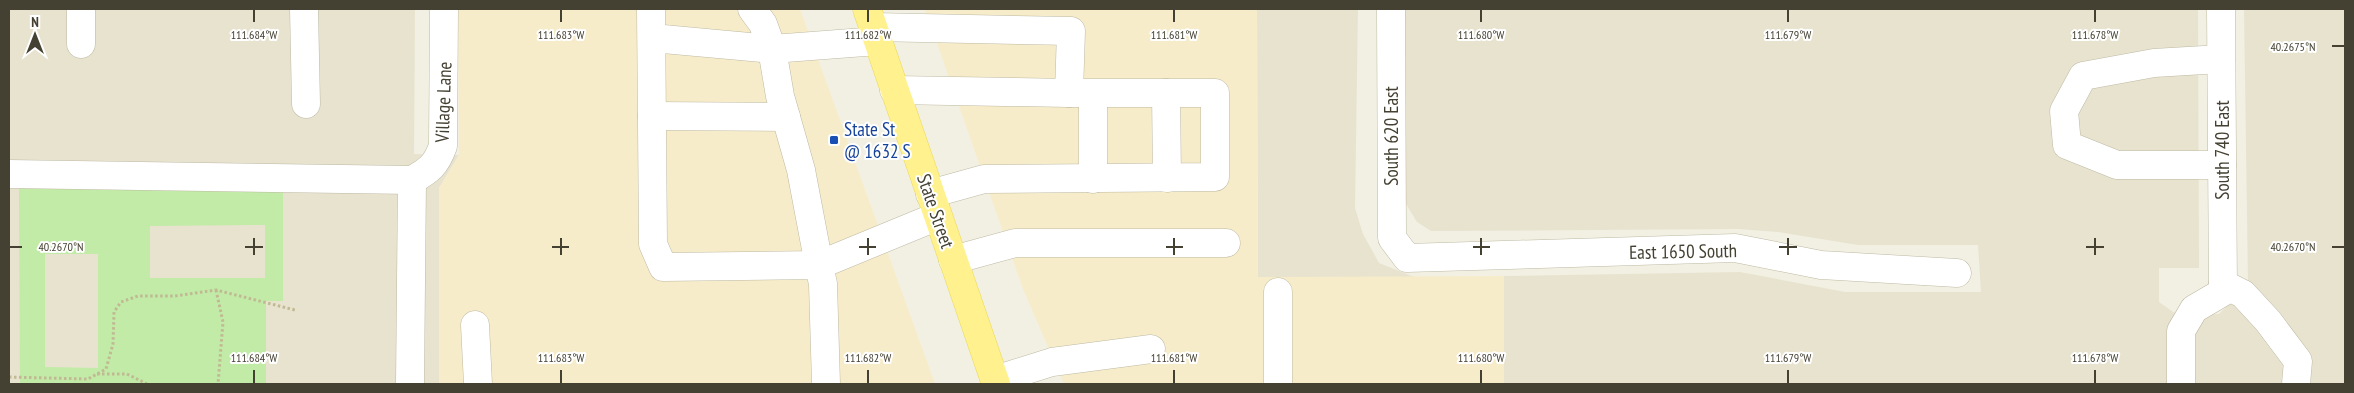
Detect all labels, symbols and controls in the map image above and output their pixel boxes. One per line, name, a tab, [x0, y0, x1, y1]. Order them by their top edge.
north arrow	[10, 10, 60, 60]
text: N	[31, 13, 39, 31]
text: 111.684°W	[231, 27, 277, 42]
text: 111.683°W	[538, 27, 584, 42]
text: 111.682°W	[845, 27, 891, 42]
text: 111.681°W	[1151, 27, 1197, 42]
text: 111.680°W	[1458, 27, 1504, 42]
text: 111.679°W	[1765, 27, 1811, 42]
text: 111.678°W	[2072, 27, 2118, 42]
text: 40.2675°N	[2270, 39, 2316, 54]
street label: Village Lane	[430, 61, 456, 144]
street label: South 620 East	[1379, 86, 1403, 186]
street label: South 740 East	[2210, 100, 2234, 200]
place label: State St @ 1632 S	[844, 117, 911, 163]
marker: State St @ 1632 S	[828, 134, 840, 146]
street label: State Street	[912, 171, 960, 252]
street label: East 1650 South	[1629, 238, 1737, 264]
text: 40.2670°N	[38, 239, 84, 254]
text: 40.2670°N	[2270, 239, 2316, 254]
text: 111.684°W	[231, 350, 277, 365]
text: 111.683°W	[538, 350, 584, 365]
text: 111.682°W	[845, 350, 891, 365]
text: 111.681°W	[1151, 350, 1197, 365]
text: 111.680°W	[1458, 350, 1504, 365]
text: 111.679°W	[1765, 350, 1811, 365]
text: 111.678°W	[2072, 350, 2118, 365]

